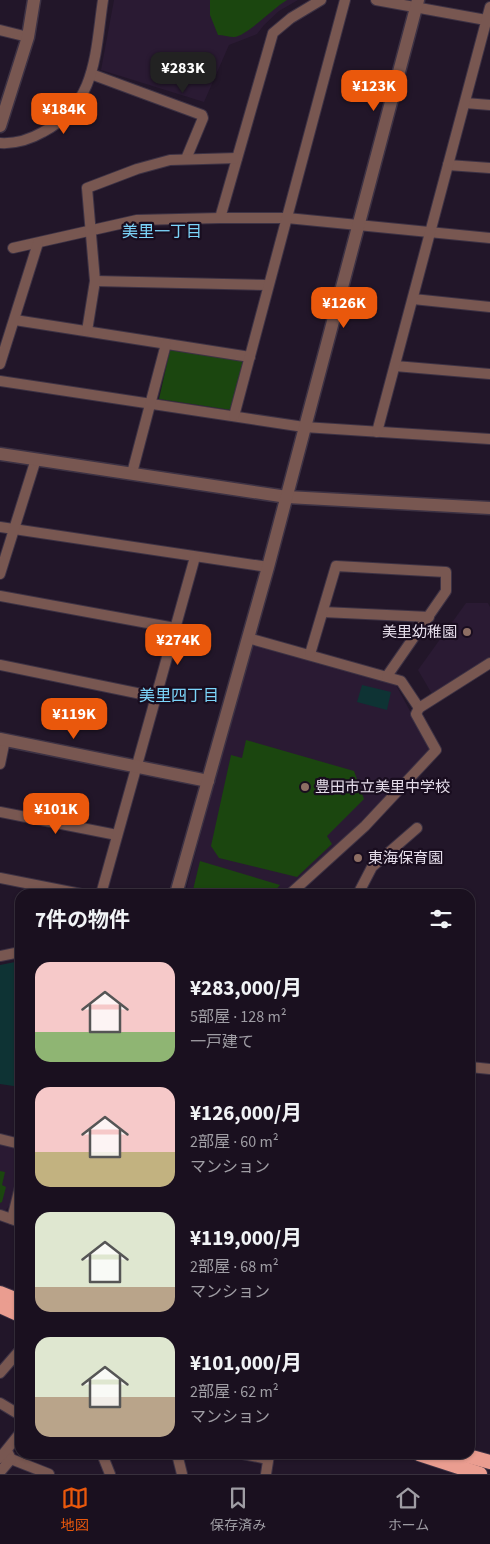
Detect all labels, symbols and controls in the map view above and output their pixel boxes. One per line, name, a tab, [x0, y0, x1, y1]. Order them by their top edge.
pin: ¥283K	[148, 52, 218, 94]
text: ¥283K	[161, 57, 205, 79]
pin: ¥123K	[339, 70, 409, 112]
text: ¥123K	[352, 75, 396, 97]
pin: ¥184K	[29, 92, 99, 135]
text: ¥184K	[42, 98, 86, 120]
district label: 美里一丁目	[122, 221, 202, 243]
pin: ¥126K	[309, 286, 379, 329]
text: ¥126K	[322, 292, 366, 314]
place label: 美里幼稚園	[382, 622, 457, 643]
pin: ¥274K	[143, 624, 213, 666]
marker: 美里幼稚園	[461, 626, 473, 638]
text: ¥274K	[156, 629, 200, 651]
district label: 美里四丁目	[139, 685, 219, 707]
pin: ¥119K	[39, 698, 109, 740]
text: ¥119K	[52, 703, 96, 725]
place label: 豊田市立美里中学校	[315, 777, 450, 798]
marker: 豊田市立美里中学校	[299, 781, 311, 793]
pin: ¥101K	[21, 792, 91, 835]
text: ¥101K	[34, 798, 78, 820]
place label: 東海保育園	[368, 848, 443, 869]
marker: 東海保育園	[352, 852, 364, 864]
text: 7件の物件	[35, 905, 130, 935]
icon: filters	[427, 905, 455, 933]
text: ¥283,000/月	[190, 973, 302, 1003]
icon: home	[75, 982, 135, 1042]
text: 5部屋 · 128 m²	[190, 1006, 287, 1028]
text: 一戸建て	[190, 1031, 254, 1053]
text: ¥126,000/月	[190, 1098, 302, 1128]
icon: home	[75, 1107, 135, 1167]
text: 2部屋 · 60 m²	[190, 1131, 279, 1153]
text: マンション	[190, 1156, 270, 1178]
text: ¥119,000/月	[190, 1223, 302, 1253]
icon: home	[75, 1232, 135, 1292]
text: 2部屋 · 68 m²	[190, 1256, 279, 1278]
text: マンション	[190, 1281, 270, 1303]
text: ¥101,000/月	[190, 1348, 302, 1378]
icon: home	[75, 1357, 135, 1417]
text: 2部屋 · 62 m²	[190, 1381, 279, 1403]
text: マンション	[190, 1406, 270, 1428]
tab: 地図	[61, 1484, 89, 1536]
tab: 保存済み	[210, 1484, 266, 1536]
tab: ホーム	[388, 1484, 429, 1536]

